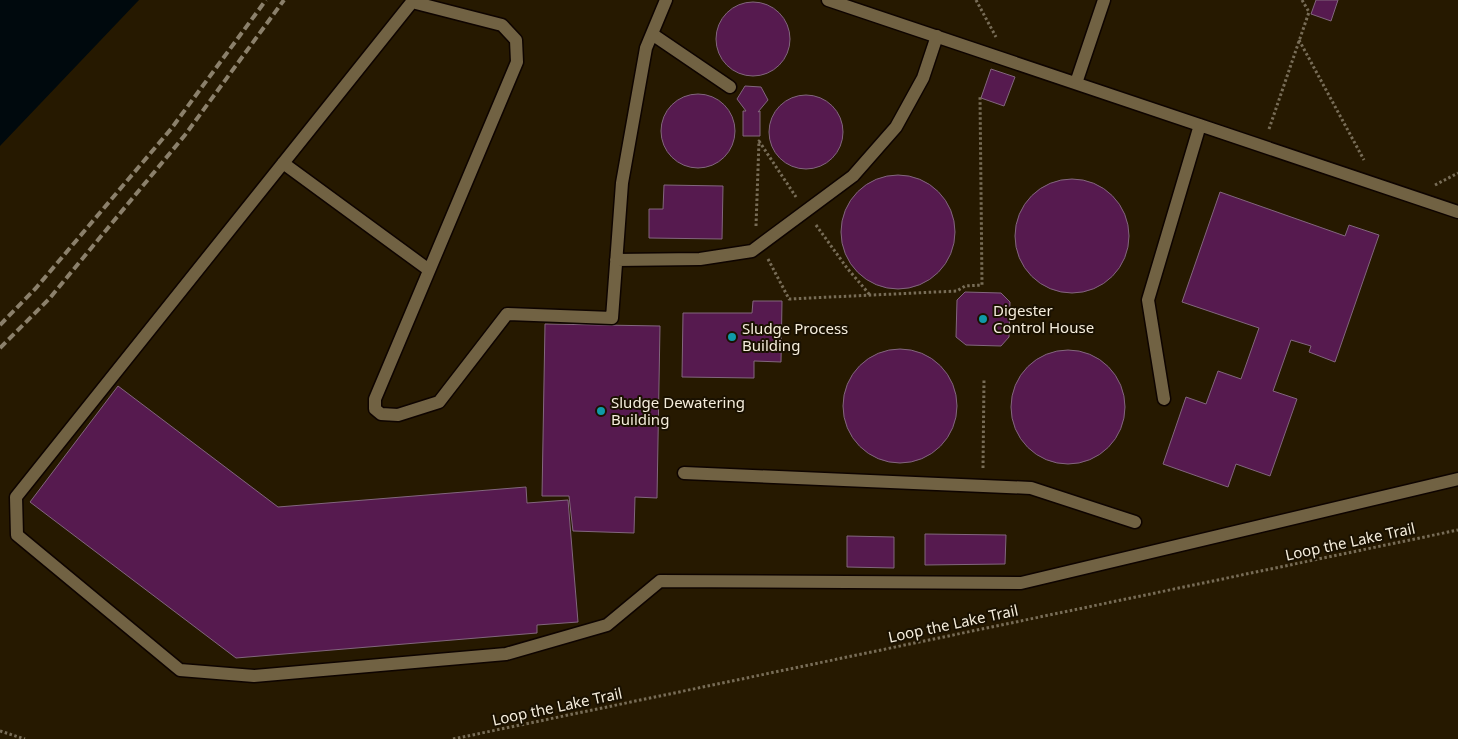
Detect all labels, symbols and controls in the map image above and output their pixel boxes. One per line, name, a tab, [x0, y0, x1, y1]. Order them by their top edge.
place label: Digester Control House	[993, 300, 1094, 337]
marker: Digester Control House	[977, 313, 989, 325]
place label: Sludge Process Building	[742, 318, 848, 355]
marker: Sludge Process Building	[726, 331, 738, 343]
place label: Sludge Dewatering Building	[611, 392, 745, 429]
marker: Sludge Dewatering Building	[595, 405, 607, 417]
street label: Loop the Lake Trail	[1283, 517, 1417, 565]
street label: Loop the Lake Trail	[886, 599, 1020, 647]
street label: Loop the Lake Trail	[490, 682, 624, 730]

